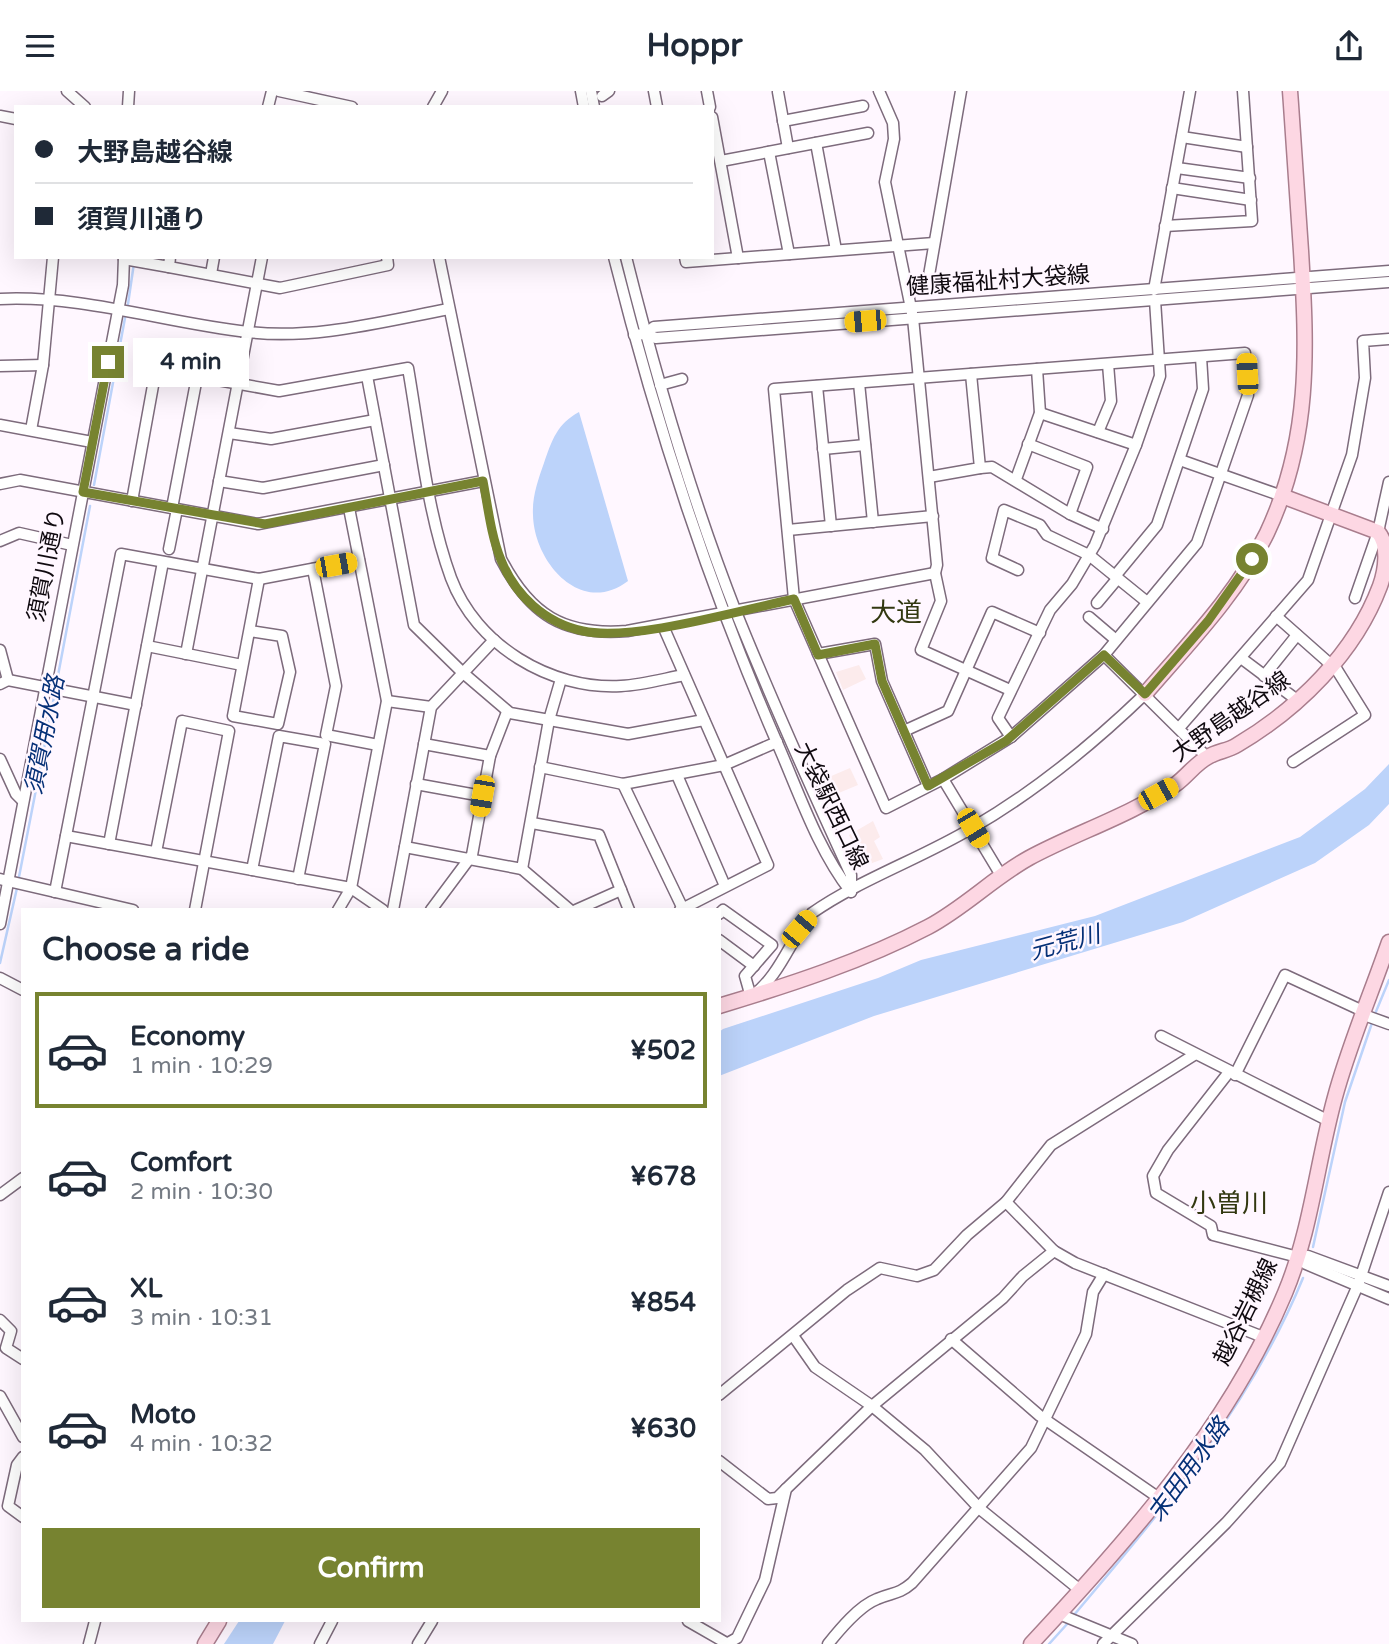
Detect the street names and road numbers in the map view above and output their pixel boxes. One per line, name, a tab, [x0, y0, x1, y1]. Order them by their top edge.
street label: 健康福祉村大袋線	[905, 261, 1091, 301]
street label: 須賀川通り	[22, 506, 72, 624]
street label: 大野島越谷線	[1166, 666, 1296, 768]
street label: 大袋駅西口線	[788, 738, 874, 874]
street label: 越谷岩槻線	[1208, 1254, 1284, 1370]

